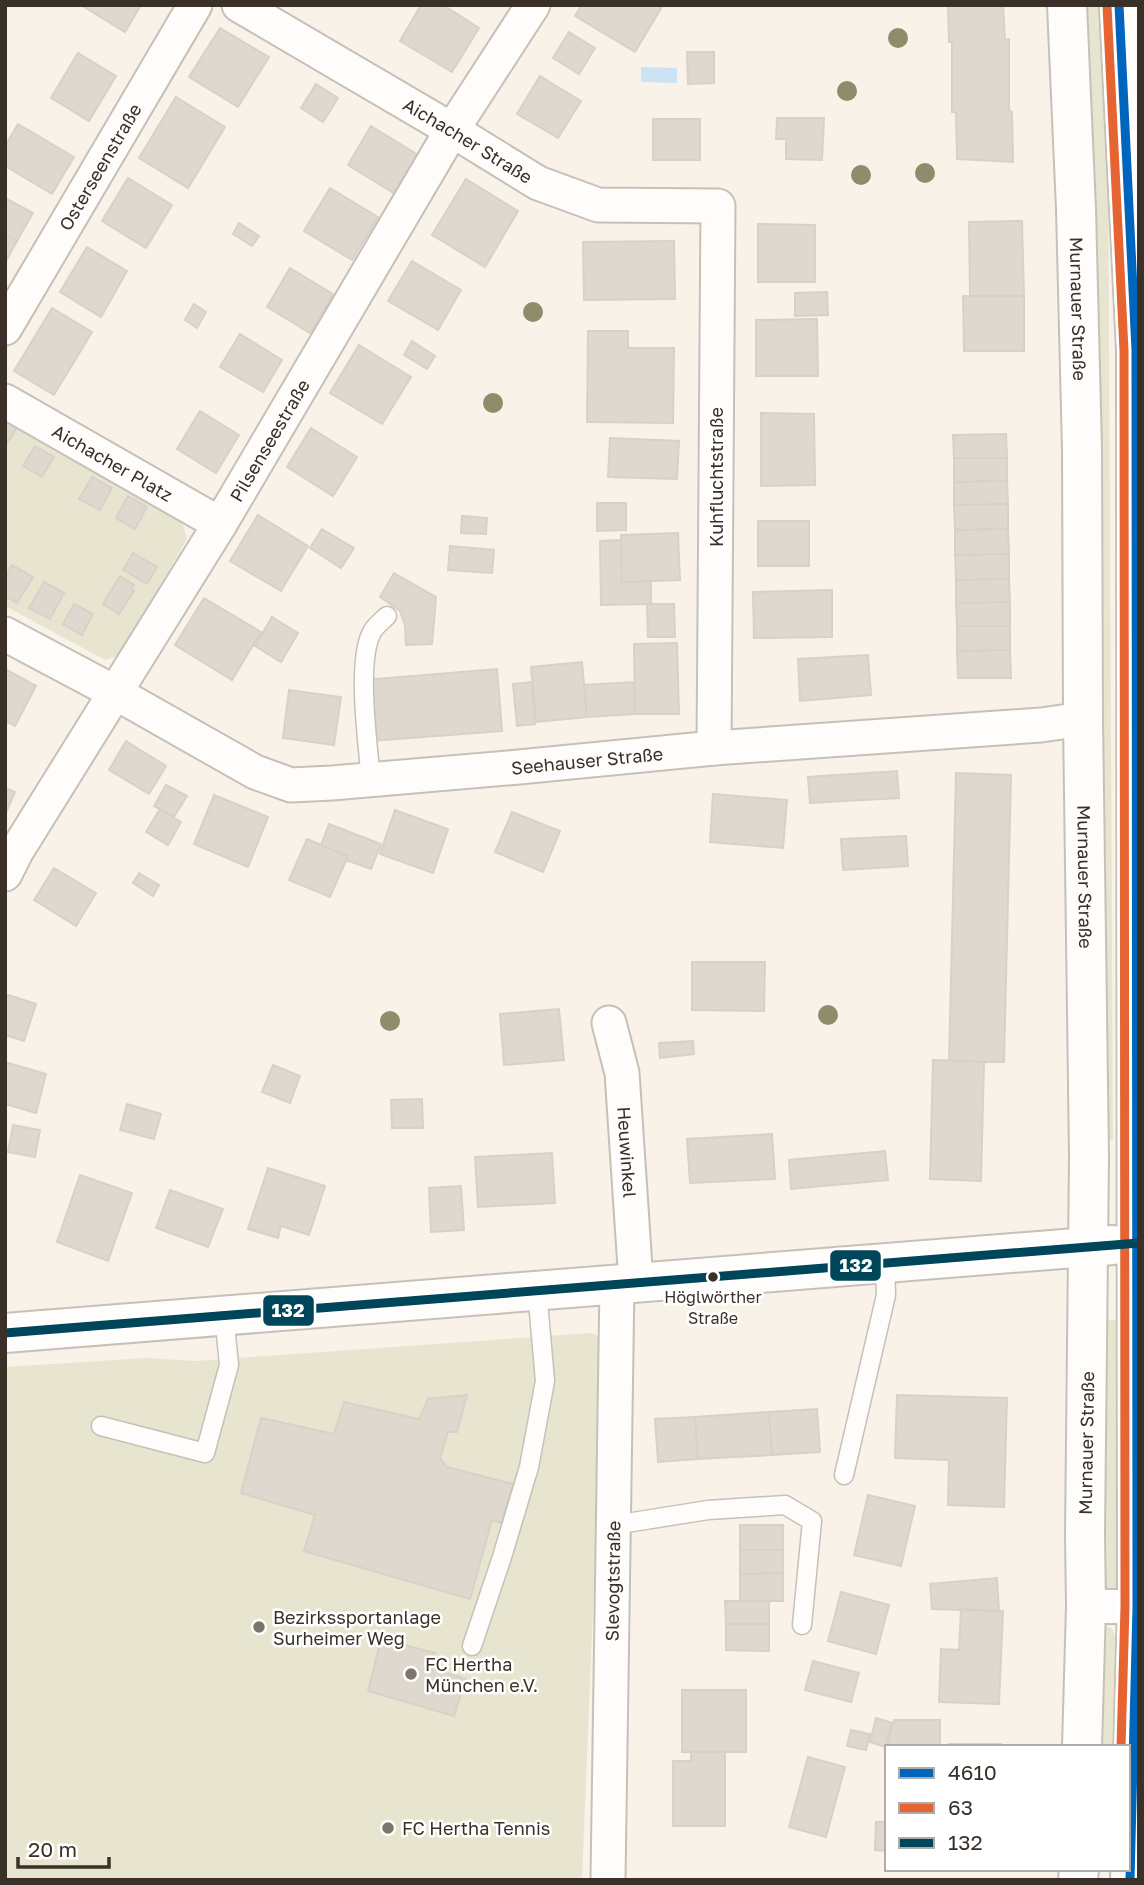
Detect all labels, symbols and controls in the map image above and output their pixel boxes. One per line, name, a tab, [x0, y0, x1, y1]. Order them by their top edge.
street label: Aichacher Straße	[399, 93, 537, 188]
street label: Osterseenstraße	[54, 99, 146, 234]
street label: Murnauer Straße	[1066, 237, 1091, 381]
street label: Pilsenseestraße	[225, 375, 314, 506]
street label: Kuhfluchtstraße	[705, 407, 727, 547]
street label: Aichacher Platz	[49, 419, 177, 506]
street label: Seehauser Straße	[510, 742, 664, 779]
street label: Murnauer Straße	[1073, 805, 1097, 949]
street label: Heuwinkel	[613, 1106, 641, 1199]
line badge: 132	[829, 1249, 882, 1282]
text: 132	[840, 1253, 872, 1276]
marker: Höglwörther Straße	[706, 1270, 720, 1284]
place label: Höglwörther Straße	[664, 1287, 762, 1328]
line badge: 132	[262, 1294, 315, 1327]
text: 132	[272, 1298, 304, 1321]
street label: Murnauer Straße	[1074, 1371, 1098, 1515]
street label: Slevogtstraße	[601, 1521, 624, 1642]
place label: Bezirkssportanlage Surheimer Weg	[273, 1606, 441, 1649]
marker: Bezirkssportanlage Surheimer Weg	[251, 1619, 267, 1635]
place label: FC Hertha München e.V.	[425, 1653, 538, 1696]
marker: FC Hertha München e.V.	[403, 1666, 419, 1682]
legend	[885, 1745, 1130, 1871]
text: 4610	[948, 1759, 997, 1785]
text: 63	[948, 1794, 973, 1820]
place label: FC Hertha Tennis	[402, 1817, 550, 1839]
marker: FC Hertha Tennis	[380, 1820, 396, 1836]
scale bar	[18, 1826, 108, 1870]
text: 132	[948, 1829, 983, 1855]
text: 20 m	[28, 1836, 77, 1862]

